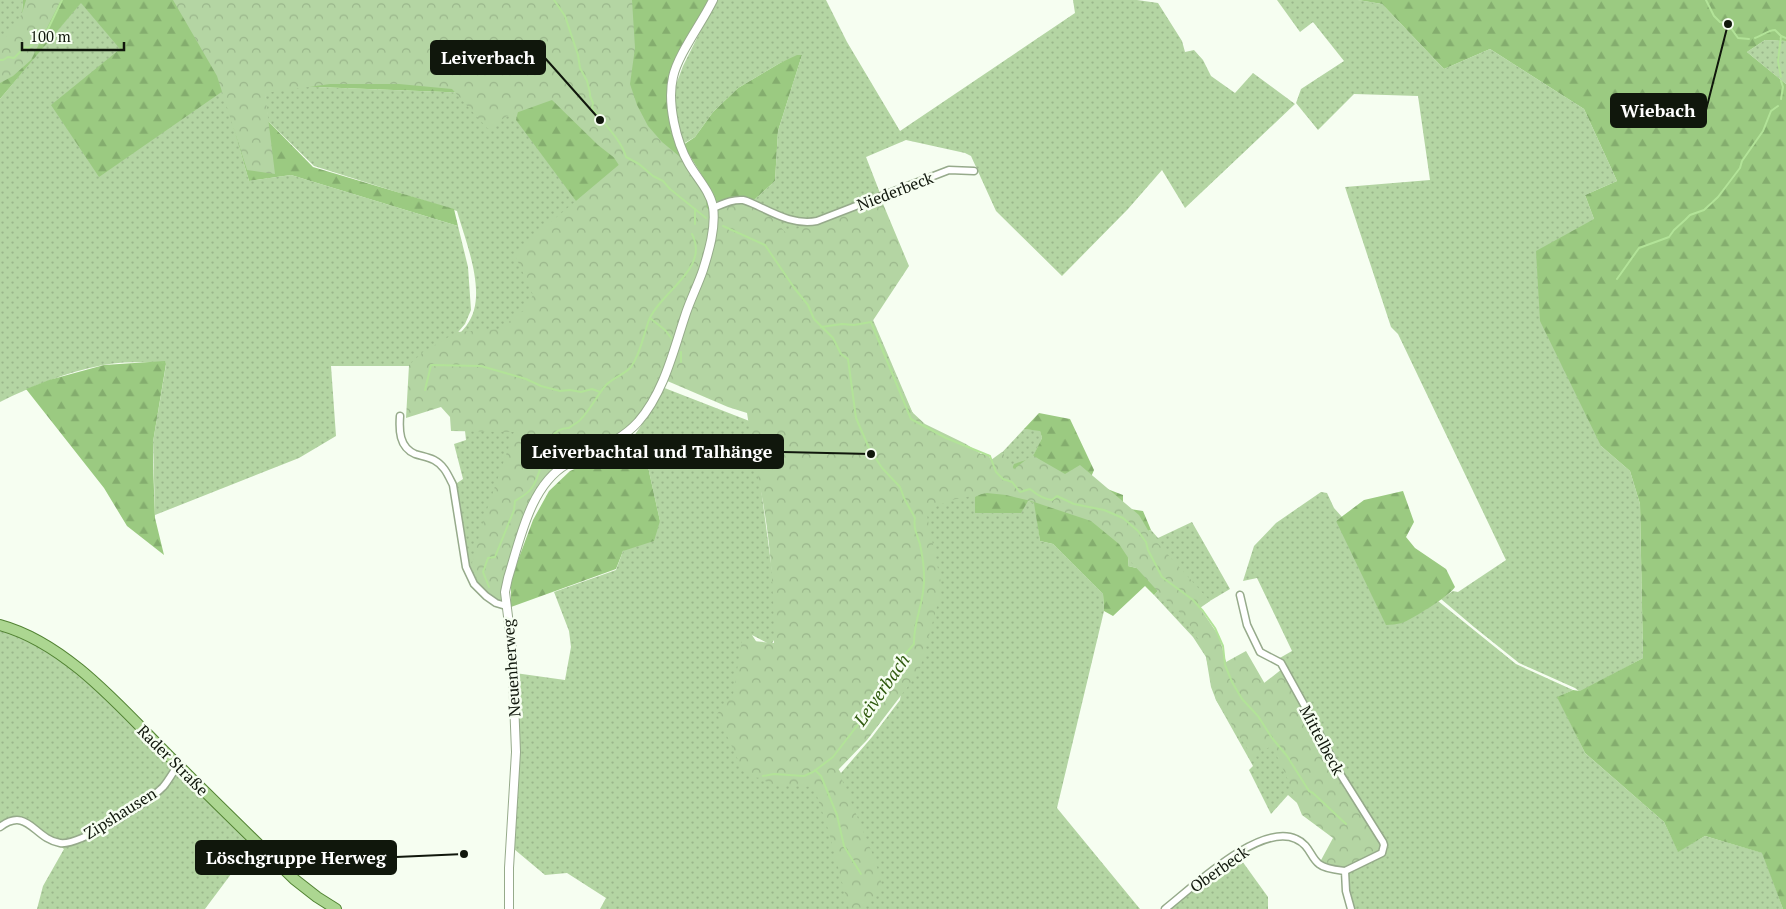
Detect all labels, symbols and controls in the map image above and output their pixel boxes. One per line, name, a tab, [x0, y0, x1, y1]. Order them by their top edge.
scale bar	[22, 20, 125, 52]
text: 100 m	[30, 26, 71, 46]
callout: Leiverbach	[431, 41, 545, 74]
text: Leiverbach	[441, 45, 535, 69]
callout: Wiebach	[1611, 94, 1706, 127]
text: Wiebach	[1620, 98, 1696, 122]
street label: Niederbeck	[854, 166, 937, 216]
callout: Leiverbachtal und Talhänge	[522, 435, 783, 468]
text: Leiverbachtal und Talhänge	[532, 439, 773, 463]
street label: Neuenherweg	[497, 618, 525, 718]
water label: Leiverbach	[847, 649, 915, 731]
street label: Mittelbeck	[1294, 701, 1350, 779]
street label: Rader Straße	[133, 720, 213, 800]
street label: Zipshausen	[80, 782, 161, 844]
street label: Oberbeck	[1185, 840, 1253, 897]
callout: Löschgruppe Herweg	[196, 841, 396, 874]
text: Löschgruppe Herweg	[206, 845, 387, 869]

